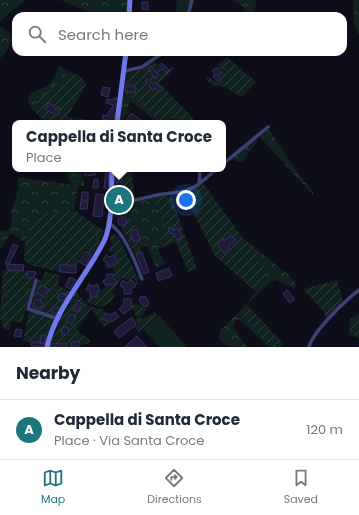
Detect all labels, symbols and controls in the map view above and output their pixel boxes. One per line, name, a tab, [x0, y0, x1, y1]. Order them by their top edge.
search box	[12, 12, 347, 56]
icon: search	[26, 23, 48, 45]
text: Search here	[58, 24, 148, 45]
popup	[12, 120, 226, 172]
text: Cappella di Santa Croce	[26, 126, 212, 147]
text: Place	[26, 148, 62, 167]
pin: A	[106, 185, 132, 215]
your location	[176, 190, 196, 210]
text: Nearby	[16, 361, 80, 385]
text: Cappella di Santa Croce	[54, 409, 240, 430]
text: A	[24, 420, 34, 439]
text: 120 m	[306, 420, 343, 439]
text: Place · Via Santa Croce	[54, 431, 204, 450]
tab: Map	[41, 467, 65, 508]
tab: Directions	[147, 467, 202, 508]
tab: Saved	[284, 467, 318, 508]

